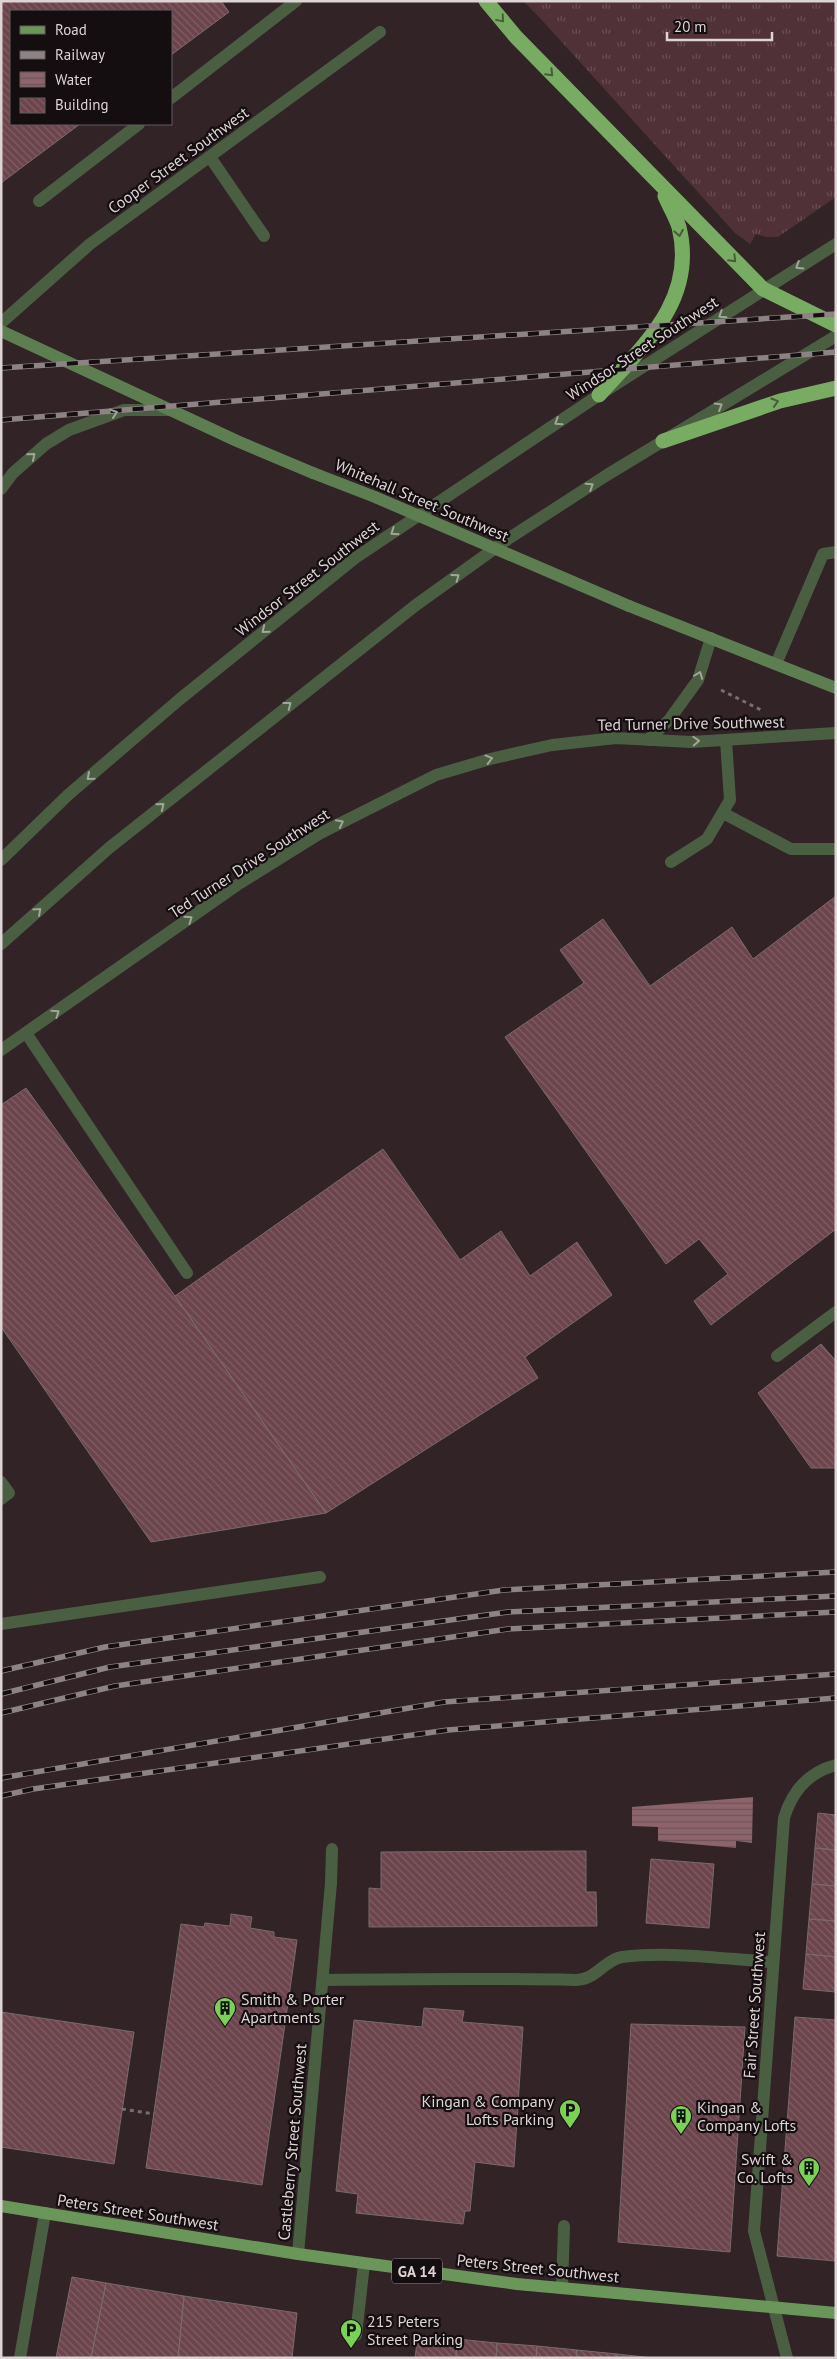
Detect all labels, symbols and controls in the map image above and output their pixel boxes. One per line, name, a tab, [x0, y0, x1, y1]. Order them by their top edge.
legend	[10, 10, 172, 125]
scale bar	[667, 10, 772, 42]
one-way arrow	[495, 14, 504, 23]
text: 20 m	[674, 17, 707, 36]
text: Road	[55, 20, 87, 39]
text: Railway	[55, 45, 105, 64]
one-way arrow	[544, 67, 553, 76]
text: Water	[55, 70, 92, 89]
text: Building	[55, 95, 109, 114]
street label: Cooper Street Southwest	[104, 102, 253, 218]
one-way arrow	[673, 228, 683, 237]
one-way arrow	[727, 253, 736, 262]
one-way arrow	[796, 260, 805, 270]
street label: Windsor Street Southwest	[562, 291, 722, 405]
one-way arrow	[718, 309, 727, 319]
one-way arrow	[771, 398, 779, 408]
one-way arrow	[714, 403, 723, 413]
one-way arrow	[109, 409, 118, 419]
one-way arrow	[555, 416, 564, 425]
one-way arrow	[27, 453, 36, 462]
street label: Whitehall Street Southwest	[332, 454, 512, 546]
one-way arrow	[585, 483, 594, 492]
street label: Windsor Street Southwest	[231, 515, 383, 640]
one-way arrow	[391, 526, 400, 535]
one-way arrow	[450, 574, 460, 583]
one-way arrow	[262, 625, 271, 633]
one-way arrow	[693, 671, 703, 680]
one-way arrow	[283, 701, 292, 710]
street label: Ted Turner Drive Southwest	[597, 711, 785, 735]
one-way arrow	[693, 736, 701, 747]
one-way arrow	[485, 755, 493, 765]
one-way arrow	[86, 771, 95, 780]
one-way arrow	[156, 803, 165, 812]
street label: Ted Turner Drive Southwest	[165, 803, 333, 922]
one-way arrow	[335, 819, 344, 829]
one-way arrow	[32, 908, 41, 917]
one-way arrow	[183, 917, 192, 925]
one-way arrow	[50, 1010, 60, 1019]
street label: Fair Street Southwest	[739, 1930, 769, 2079]
place label: Smith & Porter Apartments	[241, 1989, 345, 2027]
building icon: Smith & Porter Apartments	[213, 1996, 237, 2027]
street label: Castleberry Street Southwest	[273, 2042, 311, 2241]
place label: Kingan & Company Lofts Parking	[421, 2091, 555, 2129]
place label: Kingan & Company Lofts	[697, 2097, 797, 2135]
parking icon: Kingan & Company Lofts Parking	[558, 2098, 582, 2129]
building icon: Kingan & Company Lofts	[669, 2104, 693, 2135]
place label: Swift & Co. Lofts	[737, 2149, 793, 2187]
building icon: Swift & Co. Lofts	[797, 2156, 821, 2187]
street label: Peters Street Southwest	[56, 2189, 221, 2235]
street label: Peters Street Southwest	[456, 2250, 621, 2287]
road number: GA 14	[392, 2258, 442, 2284]
place label: 215 Peters Street Parking	[367, 2311, 463, 2349]
parking icon: 215 Peters Street Parking	[339, 2318, 363, 2349]

